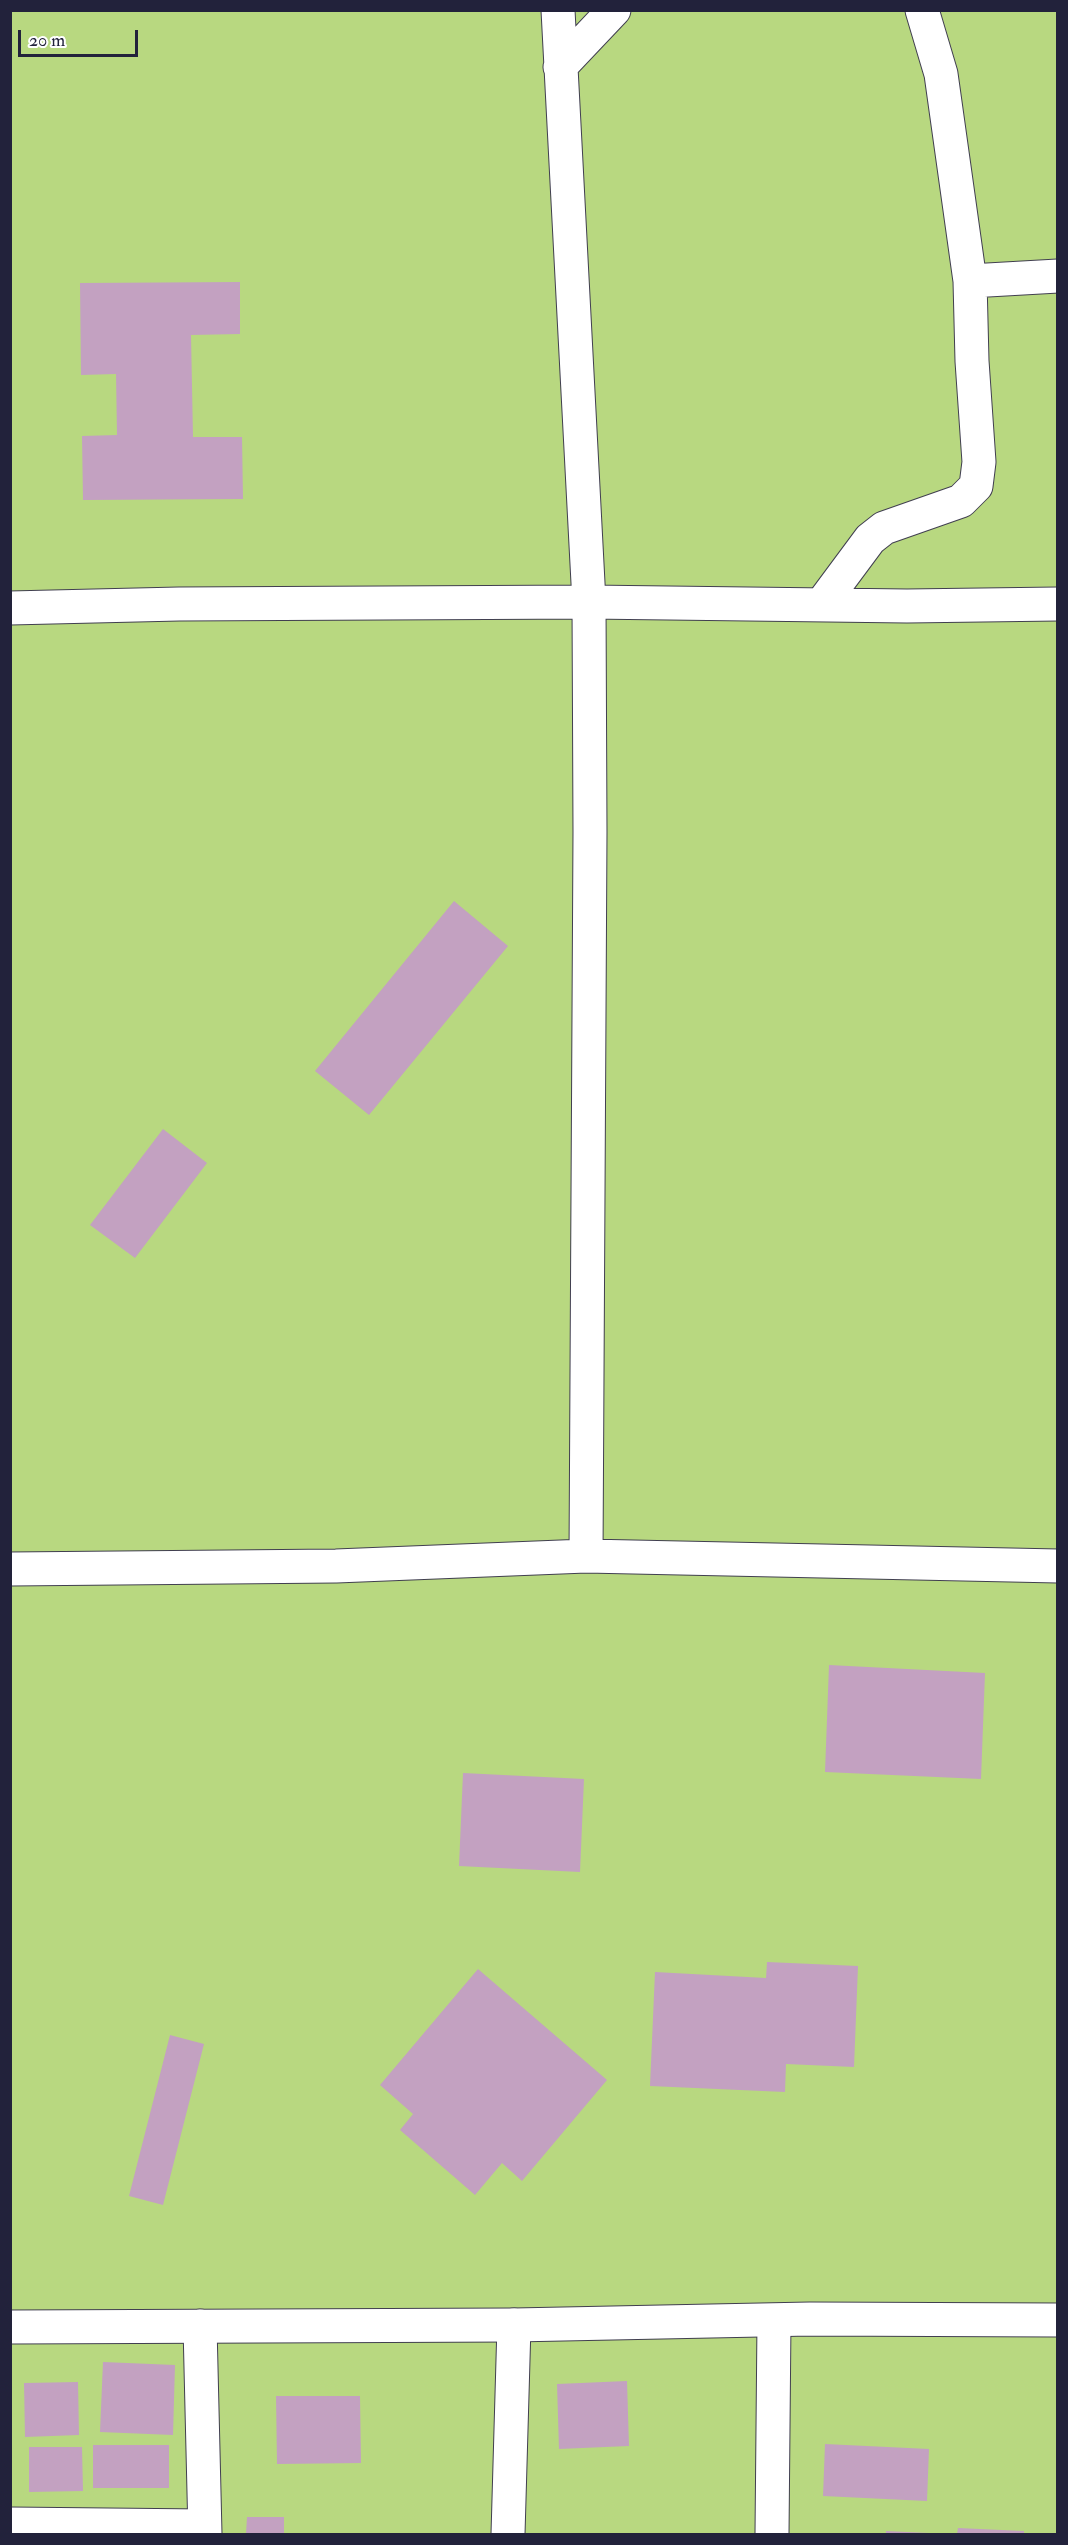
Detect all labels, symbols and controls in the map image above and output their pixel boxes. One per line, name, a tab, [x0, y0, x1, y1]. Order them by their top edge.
scale bar	[21, 18, 141, 56]
text: 20 m	[29, 29, 65, 52]

